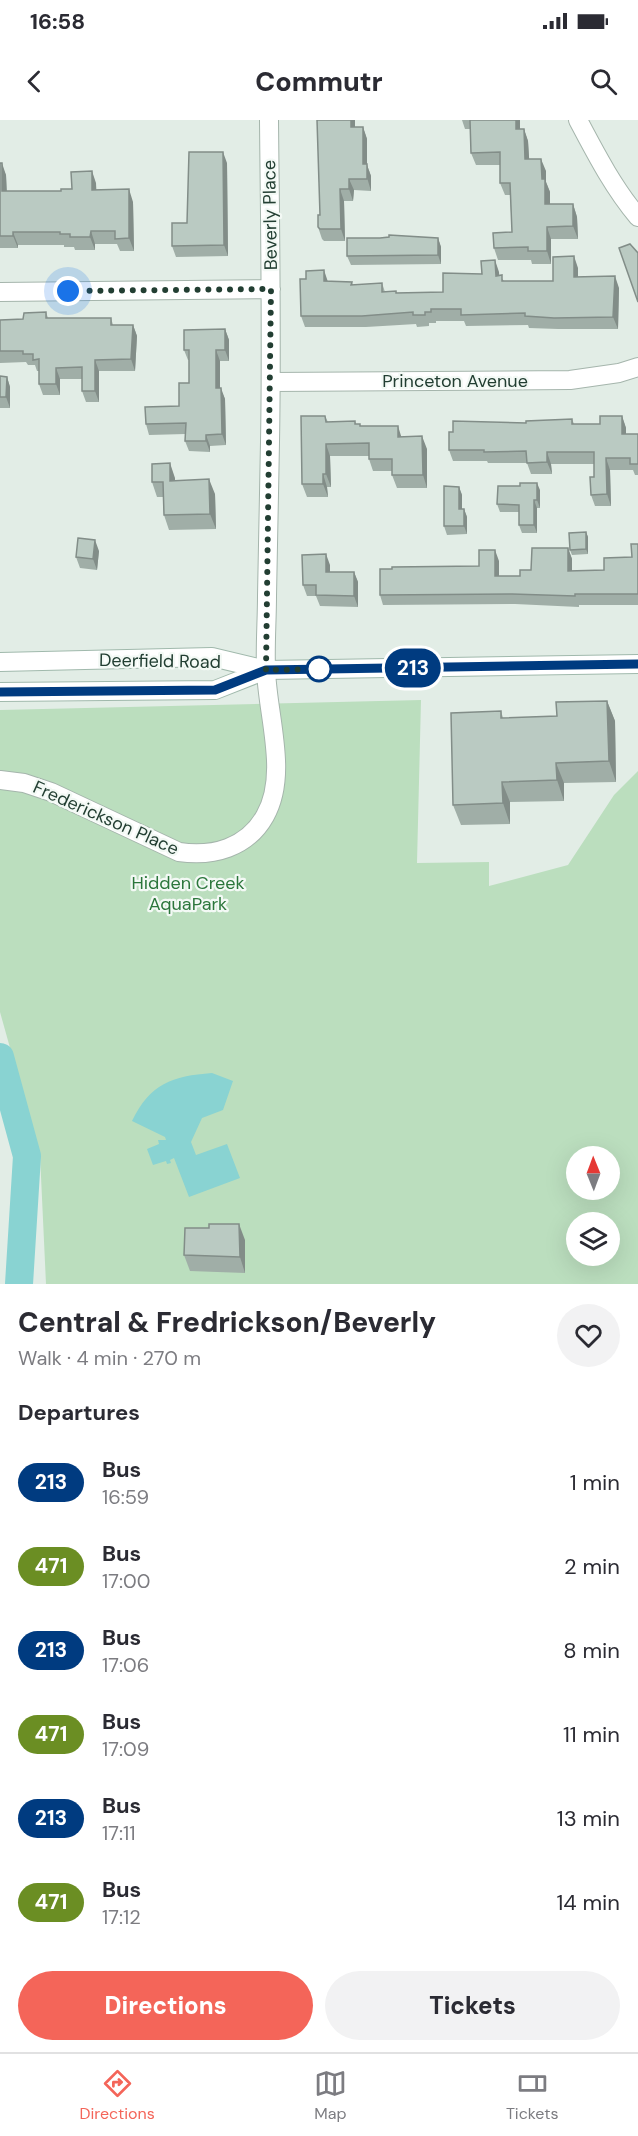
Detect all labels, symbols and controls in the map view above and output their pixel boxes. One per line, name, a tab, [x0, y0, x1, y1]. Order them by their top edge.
text: 16:58	[30, 7, 85, 36]
text: Commutr	[255, 64, 383, 99]
icon: back	[18, 65, 51, 98]
icon: search	[587, 65, 620, 98]
street label: Beverly Place	[257, 160, 283, 270]
your location	[53, 276, 83, 306]
street label: Princeton Avenue	[382, 369, 528, 393]
street label: Deerfield Road	[99, 648, 221, 674]
line badge: 213	[378, 648, 448, 688]
text: 213	[397, 654, 429, 682]
unlabelled marker	[306, 656, 332, 682]
street label: Frederickson Place	[29, 775, 183, 861]
park label: Hidden Creek AquaPark	[131, 871, 245, 916]
north arrow	[566, 1146, 620, 1200]
map controls	[566, 1146, 620, 1266]
button: layers	[566, 1212, 620, 1266]
text: Central & Fredrickson/Beverly	[18, 1304, 436, 1341]
button: heart	[557, 1304, 620, 1367]
text: Walk · 4 min · 270 m	[18, 1345, 201, 1371]
text: Departures	[18, 1398, 140, 1427]
text: Bus	[102, 1455, 141, 1484]
text: 213	[35, 1468, 67, 1496]
text: 1 min	[570, 1468, 620, 1497]
text: 16:59	[102, 1484, 149, 1510]
text: Bus	[102, 1539, 141, 1568]
text: 471	[35, 1552, 67, 1580]
text: 2 min	[564, 1552, 620, 1581]
text: 17:00	[102, 1568, 150, 1594]
text: Bus	[102, 1623, 141, 1652]
text: 213	[35, 1636, 67, 1664]
text: 8 min	[563, 1636, 620, 1665]
text: 17:06	[102, 1652, 149, 1678]
text: Bus	[102, 1707, 141, 1736]
text: 471	[35, 1720, 67, 1748]
text: 11 min	[563, 1720, 620, 1749]
text: 17:09	[102, 1736, 149, 1762]
text: Bus	[102, 1791, 141, 1820]
text: 213	[35, 1804, 67, 1832]
text: 13 min	[557, 1804, 620, 1833]
text: 17:11	[102, 1820, 135, 1846]
text: Bus	[102, 1875, 141, 1904]
text: 471	[35, 1888, 67, 1916]
text: 14 min	[556, 1888, 620, 1917]
text: 17:12	[102, 1904, 141, 1930]
button: Directions	[18, 1971, 313, 2040]
button: Tickets	[325, 1971, 620, 2040]
tab: Directions	[80, 2067, 155, 2124]
tab: Map	[314, 2067, 347, 2124]
tab: Tickets	[506, 2067, 558, 2124]

